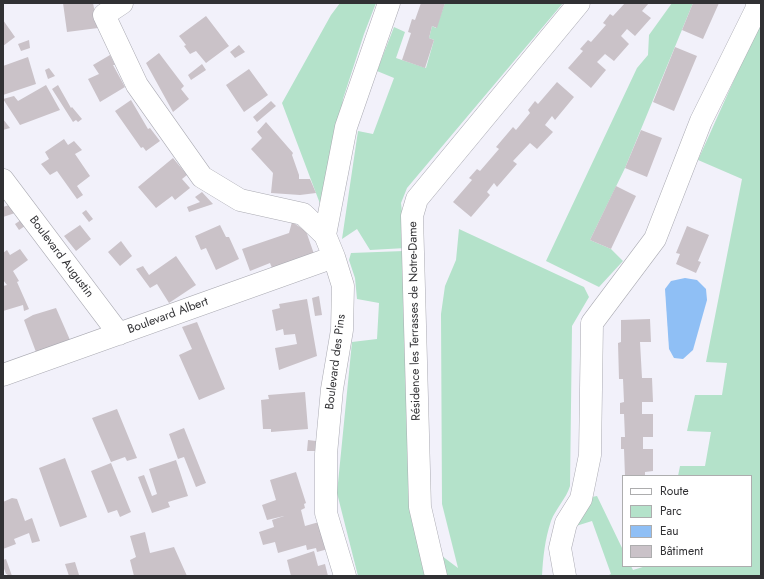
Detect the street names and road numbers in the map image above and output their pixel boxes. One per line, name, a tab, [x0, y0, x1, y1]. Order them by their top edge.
street label: Boulevard Augustin	[26, 213, 96, 301]
street label: Résidence les Terrasses de Notre-Dame	[406, 221, 424, 421]
street label: Boulevard Albert	[126, 295, 210, 337]
street label: Boulevard des Pins	[323, 313, 349, 411]

